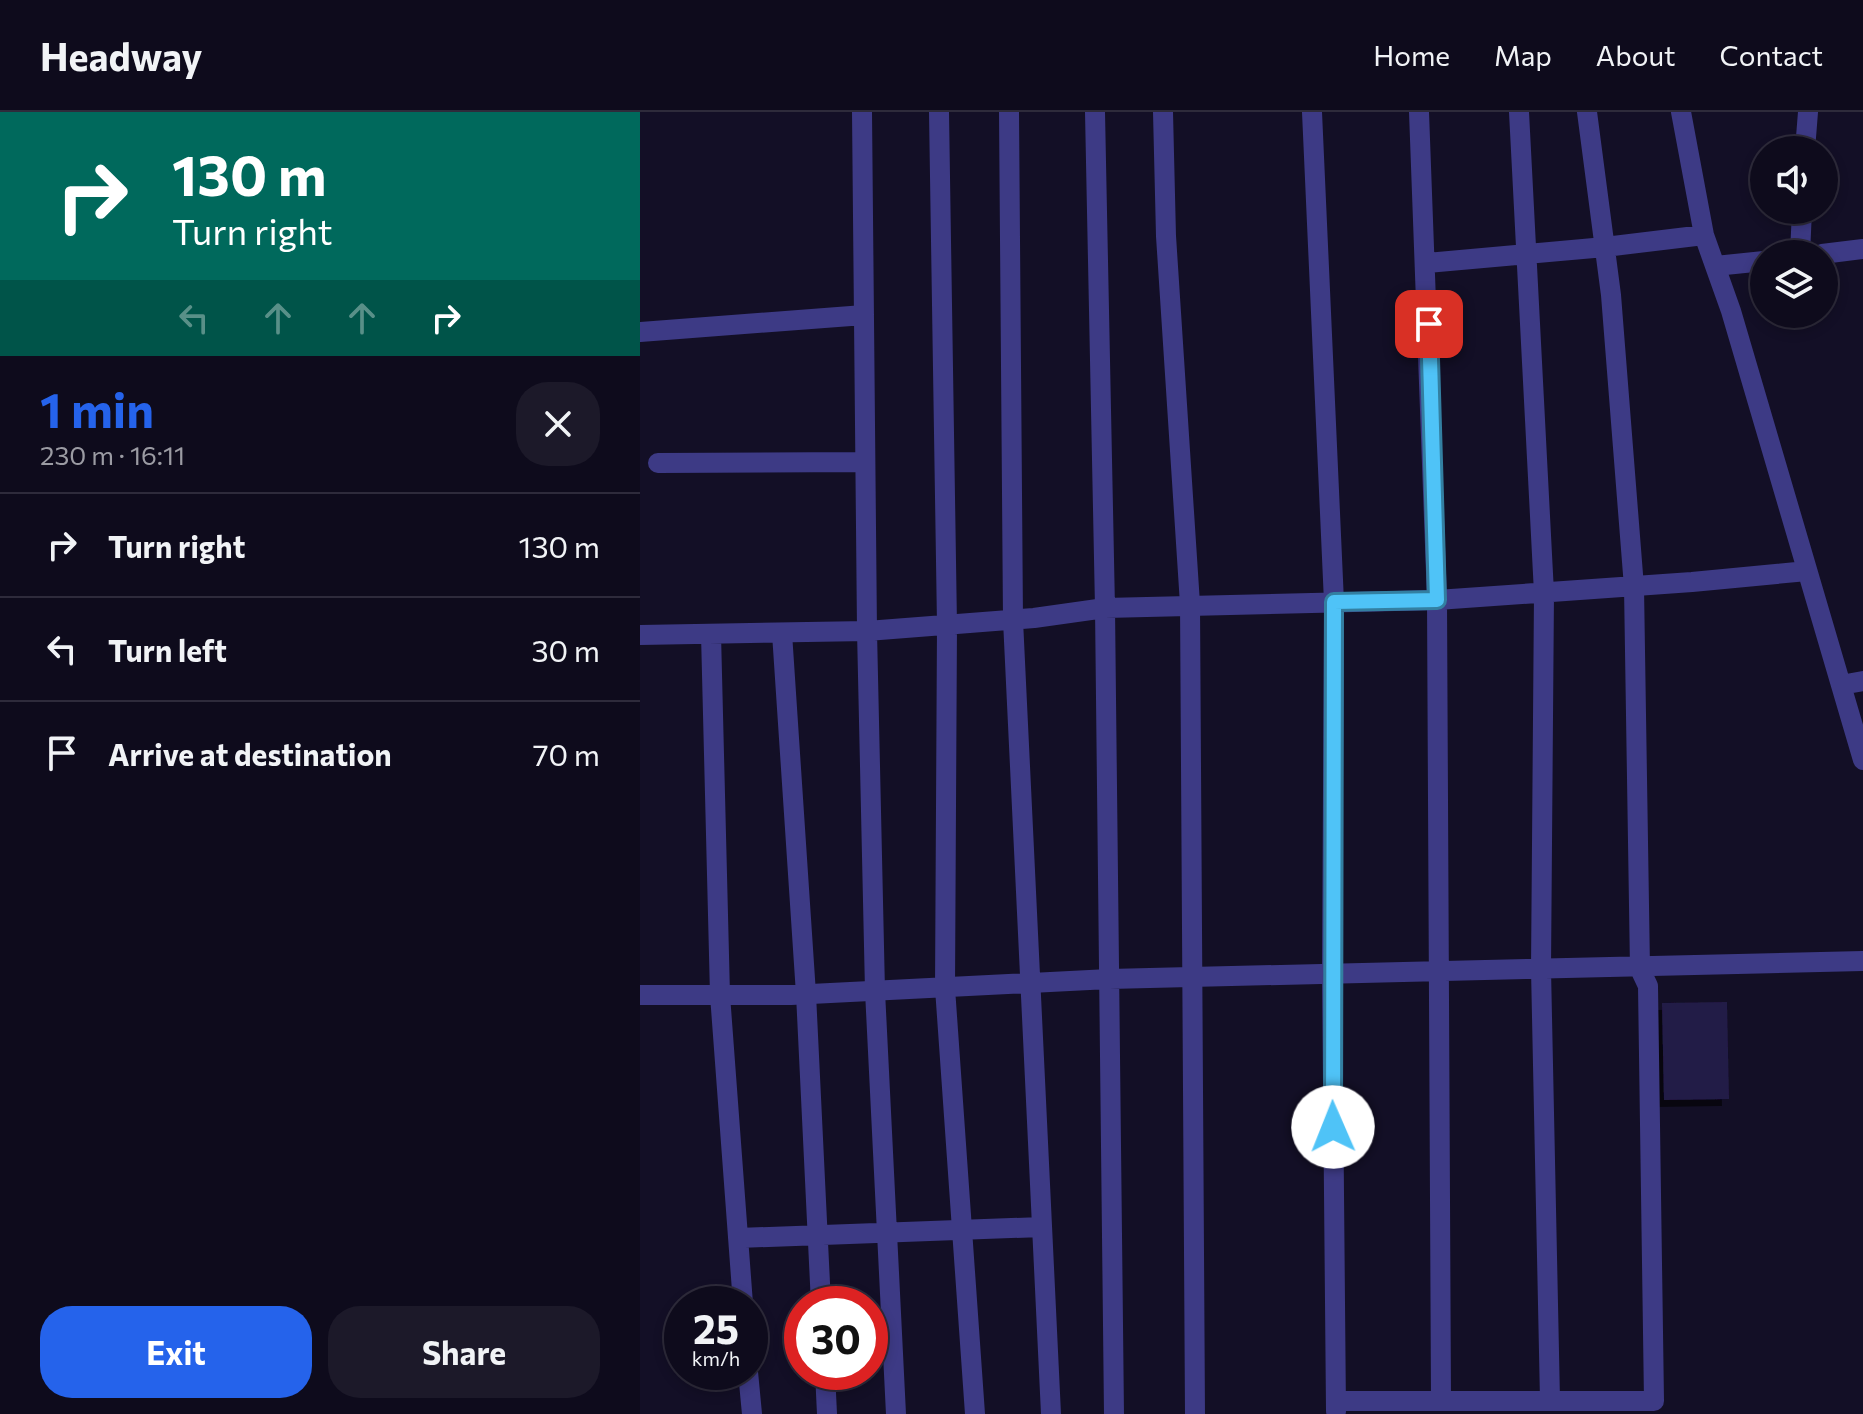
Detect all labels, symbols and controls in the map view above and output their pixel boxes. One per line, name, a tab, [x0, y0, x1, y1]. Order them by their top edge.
text: Headway	[40, 32, 202, 79]
text: Home	[1373, 38, 1450, 72]
text: Map	[1494, 38, 1552, 72]
text: About	[1596, 38, 1676, 72]
text: Contact	[1720, 38, 1823, 72]
map controls	[1750, 136, 1838, 328]
button: sound	[1750, 136, 1838, 224]
text: 130 m	[172, 139, 327, 208]
icon: right	[40, 144, 144, 248]
text: Turn right	[172, 208, 333, 252]
button: layers	[1750, 240, 1838, 328]
pin	[1395, 290, 1463, 358]
icon: left	[172, 296, 216, 340]
icon: ahead	[256, 296, 300, 340]
icon: ahead	[340, 296, 384, 340]
icon: right	[424, 296, 468, 340]
icon: arrive	[1407, 302, 1451, 346]
text: 1 min	[40, 379, 154, 438]
button: close	[516, 382, 600, 466]
text: 230 m · 16:11	[40, 439, 185, 470]
icon: right	[40, 523, 84, 567]
text: Turn right	[108, 527, 245, 564]
text: 130 m	[519, 527, 600, 564]
icon: left	[40, 627, 84, 671]
text: Turn left	[108, 631, 227, 668]
text: 30 m	[531, 631, 600, 668]
icon: arrive	[40, 731, 84, 775]
text: Arrive at destination	[108, 735, 392, 772]
text: 70 m	[533, 735, 600, 772]
position arrow	[1291, 1085, 1375, 1169]
speed limit sign: 30	[784, 1286, 888, 1390]
text: 25	[693, 1303, 739, 1352]
button: Exit	[40, 1306, 312, 1398]
button: Share	[328, 1306, 600, 1398]
text: km/h	[692, 1346, 740, 1370]

